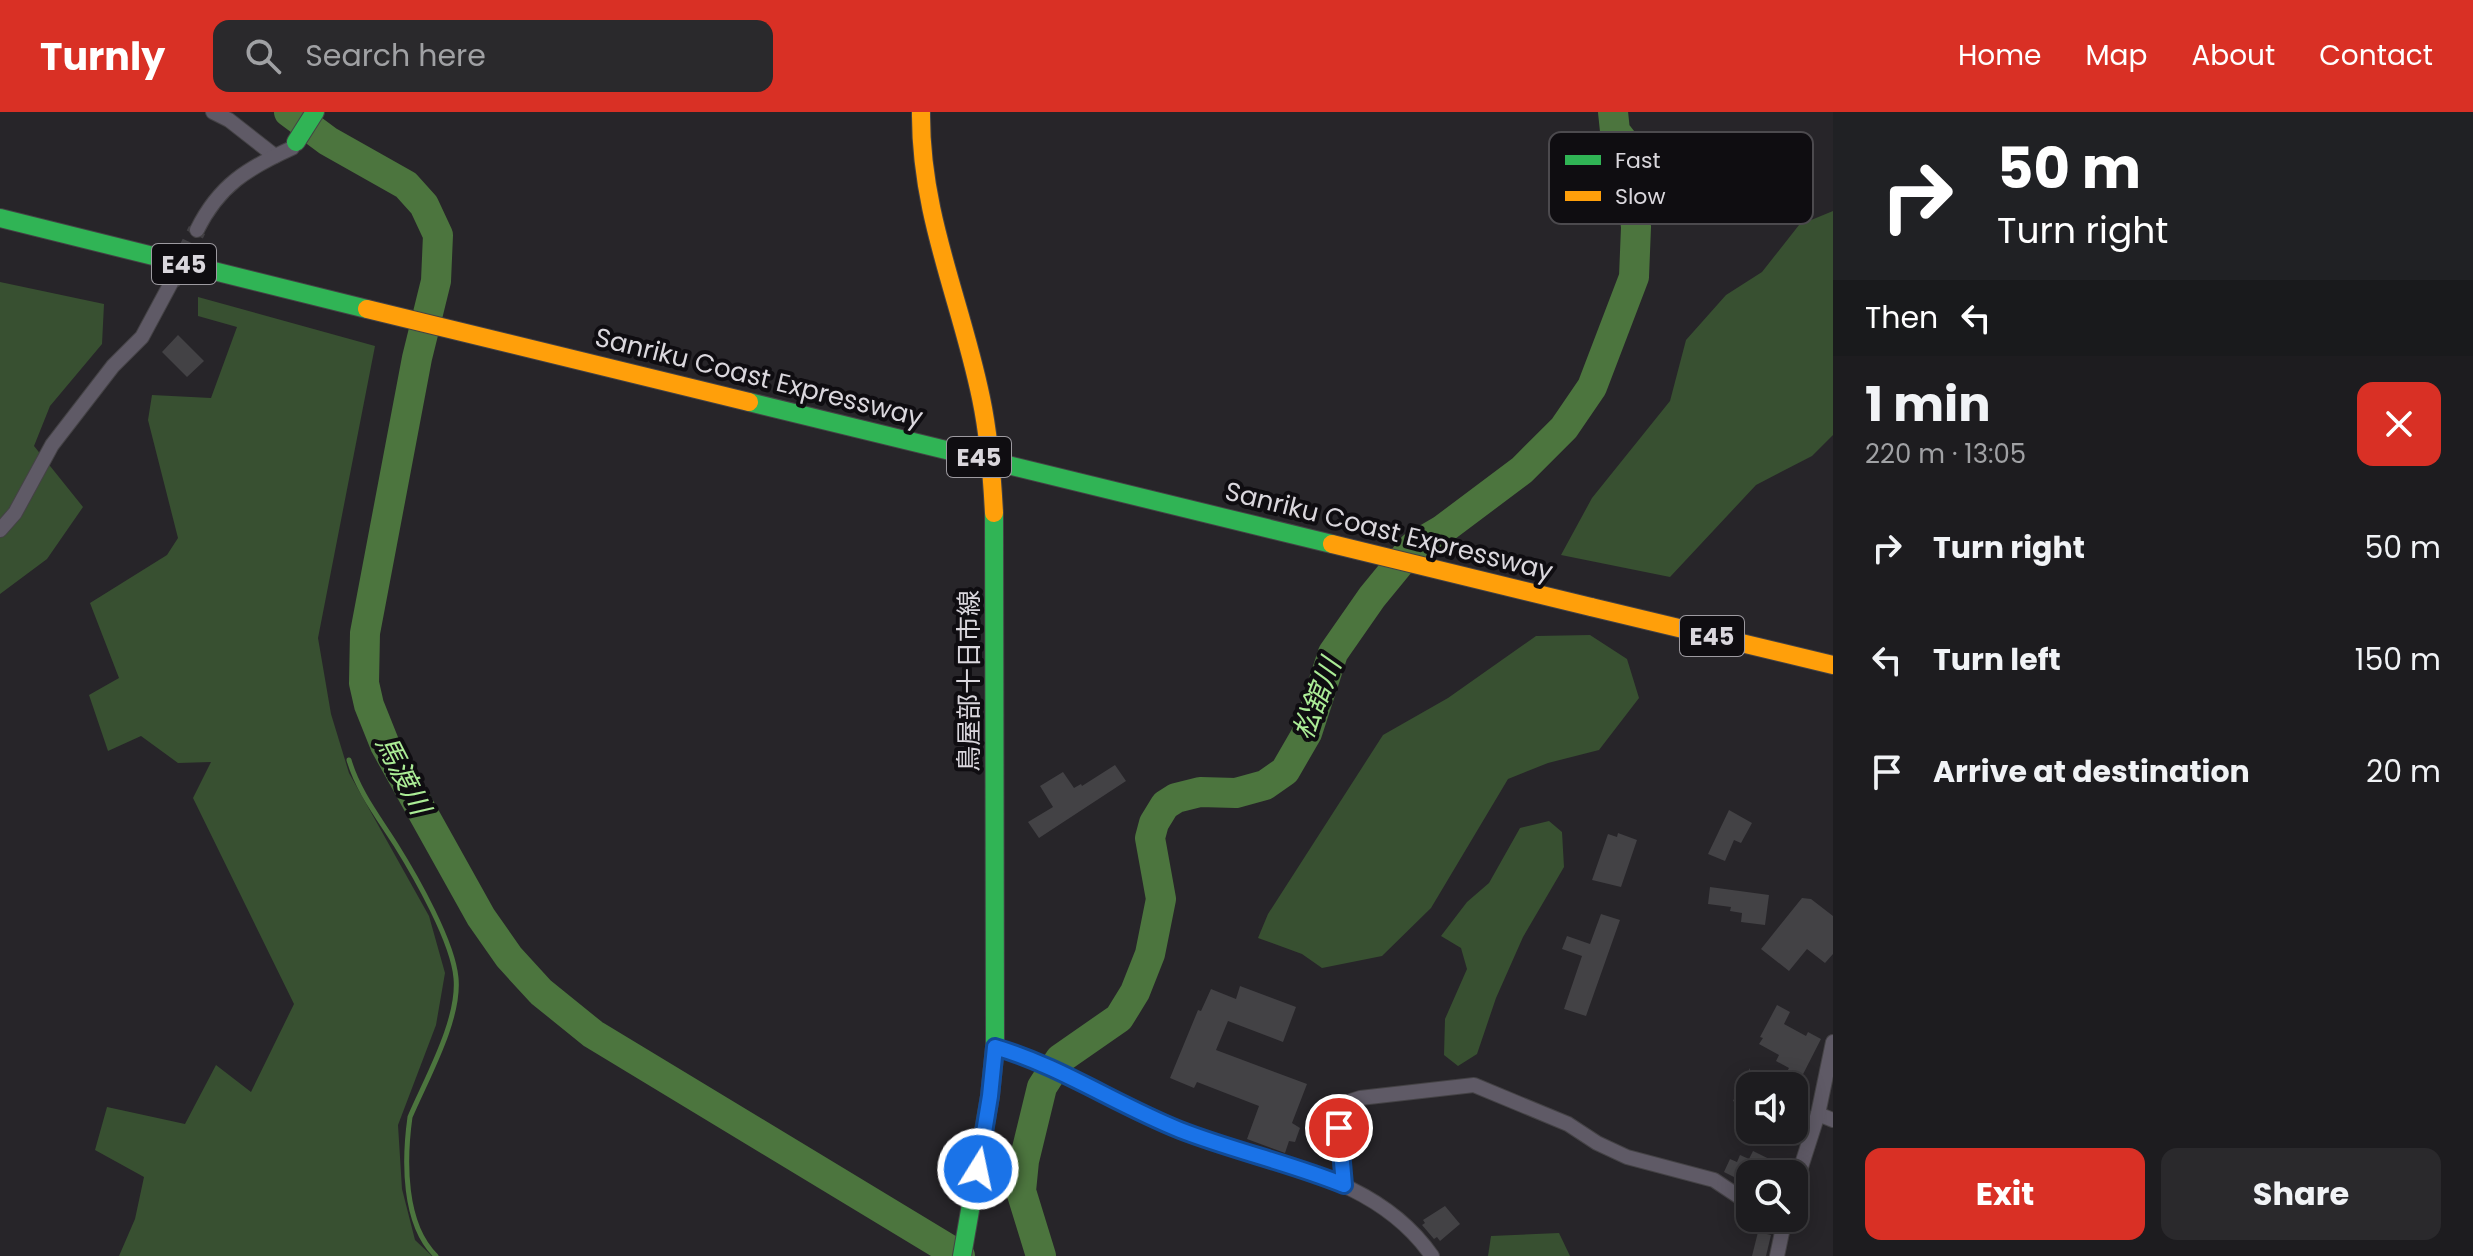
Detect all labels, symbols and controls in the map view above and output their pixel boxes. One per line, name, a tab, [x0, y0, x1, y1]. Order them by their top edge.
search box	[213, 20, 773, 92]
text: Turnly	[40, 30, 165, 83]
icon: search	[241, 34, 285, 78]
text: Search here	[305, 34, 486, 77]
text: Home	[1958, 36, 2041, 75]
text: Map	[2085, 36, 2147, 75]
text: About	[2191, 36, 2275, 75]
text: Contact	[2319, 36, 2433, 75]
text: 50 m	[1997, 129, 2141, 208]
legend	[1549, 132, 1813, 224]
icon: right	[1865, 144, 1969, 248]
text: Fast	[1615, 145, 1660, 176]
text: Slow	[1615, 181, 1665, 212]
text: Turn right	[1997, 205, 2168, 256]
road number: E45	[152, 244, 216, 284]
text: Then	[1865, 296, 1938, 339]
icon: left	[1954, 296, 1998, 340]
street label: Sanriku Coast Expressway	[591, 319, 927, 435]
text: 1 min	[1865, 371, 1991, 438]
button: close	[2357, 382, 2441, 466]
text: 220 m · 13:05	[1865, 436, 2026, 472]
road number: E45	[947, 437, 1011, 477]
street label: Sanriku Coast Expressway	[1221, 473, 1557, 589]
icon: right	[1865, 526, 1909, 570]
text: Turn right	[1933, 526, 2085, 569]
text: 50 m	[2364, 526, 2441, 569]
street label: 鳥屋部十日市線	[951, 590, 987, 772]
road number: E45	[1680, 616, 1744, 656]
icon: left	[1865, 638, 1909, 682]
text: Turn left	[1933, 638, 2061, 681]
text: 150 m	[2355, 638, 2441, 681]
water label: 松舘川	[1284, 650, 1351, 745]
water label: 馬渡川	[367, 729, 441, 824]
icon: arrive	[1865, 750, 1909, 794]
text: Arrive at destination	[1933, 750, 2250, 793]
text: 20 m	[2366, 750, 2441, 793]
map controls	[1736, 1072, 1808, 1232]
button: sound	[1736, 1072, 1808, 1144]
pin	[1305, 1094, 1373, 1162]
icon: arrive	[1317, 1106, 1361, 1150]
position arrow	[936, 1127, 1020, 1211]
button: Exit	[1865, 1148, 2145, 1240]
button: Share	[2161, 1148, 2441, 1240]
button: search	[1736, 1160, 1808, 1232]

